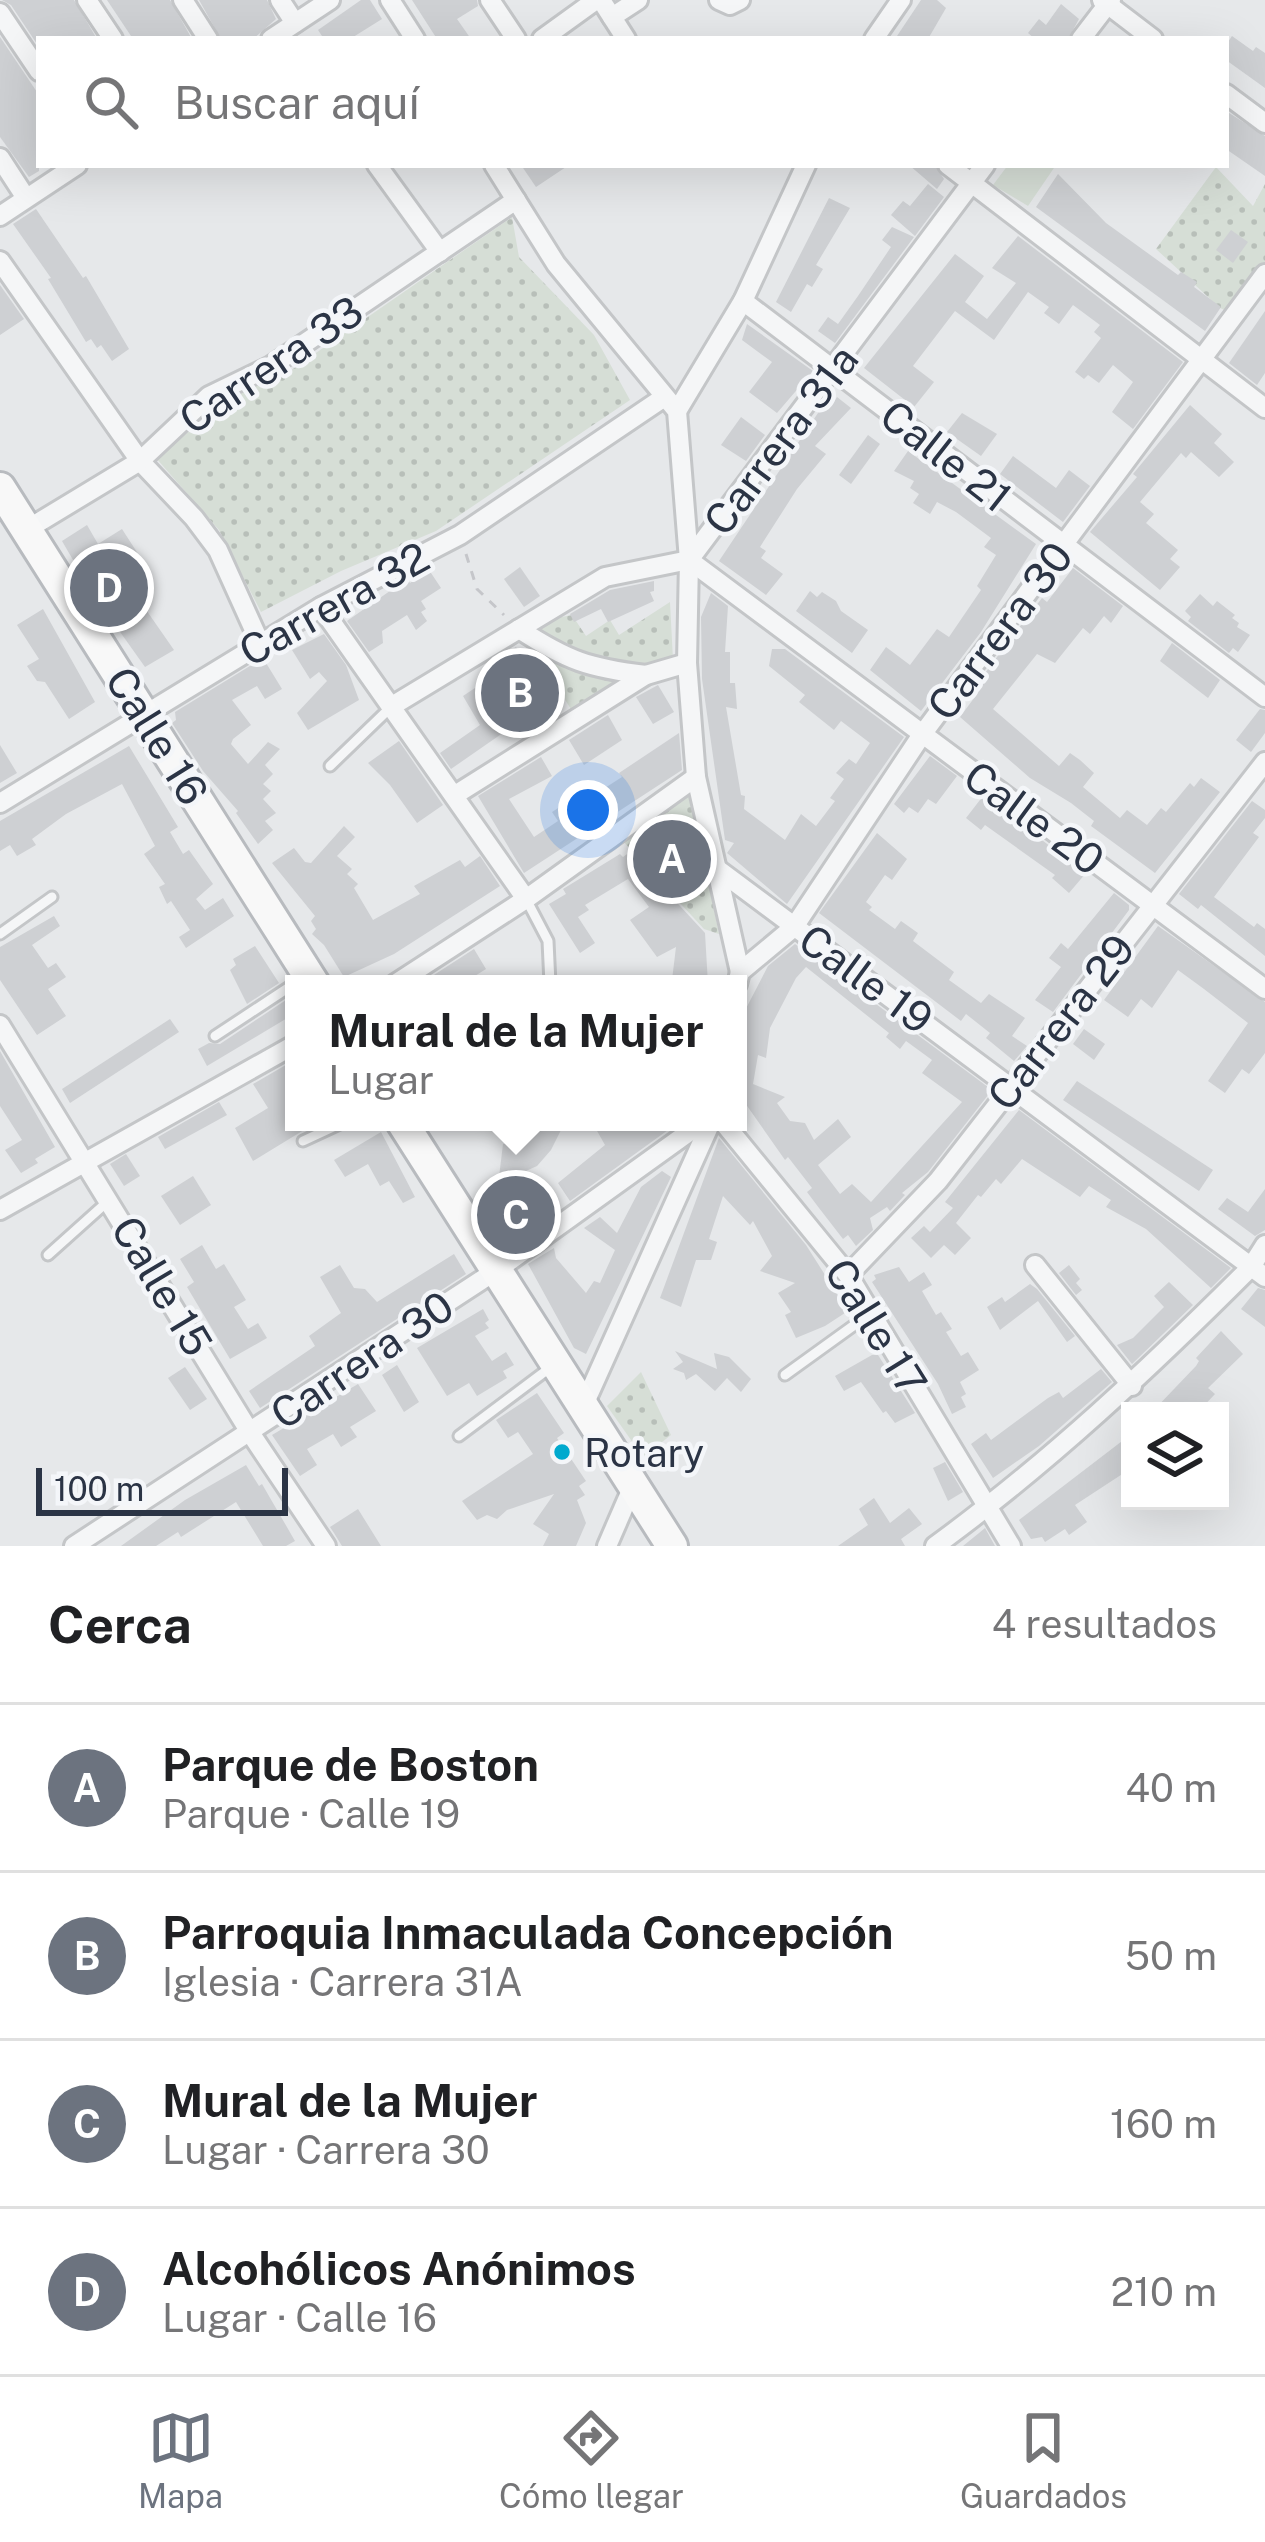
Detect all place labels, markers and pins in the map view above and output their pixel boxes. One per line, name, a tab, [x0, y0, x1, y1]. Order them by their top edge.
pin: D	[70, 543, 148, 633]
pin: B	[481, 648, 559, 738]
pin: A	[633, 814, 711, 904]
pin: C	[477, 1170, 555, 1260]
place label: Rotary	[584, 1430, 704, 1476]
marker: Rotary	[551, 1441, 573, 1463]

